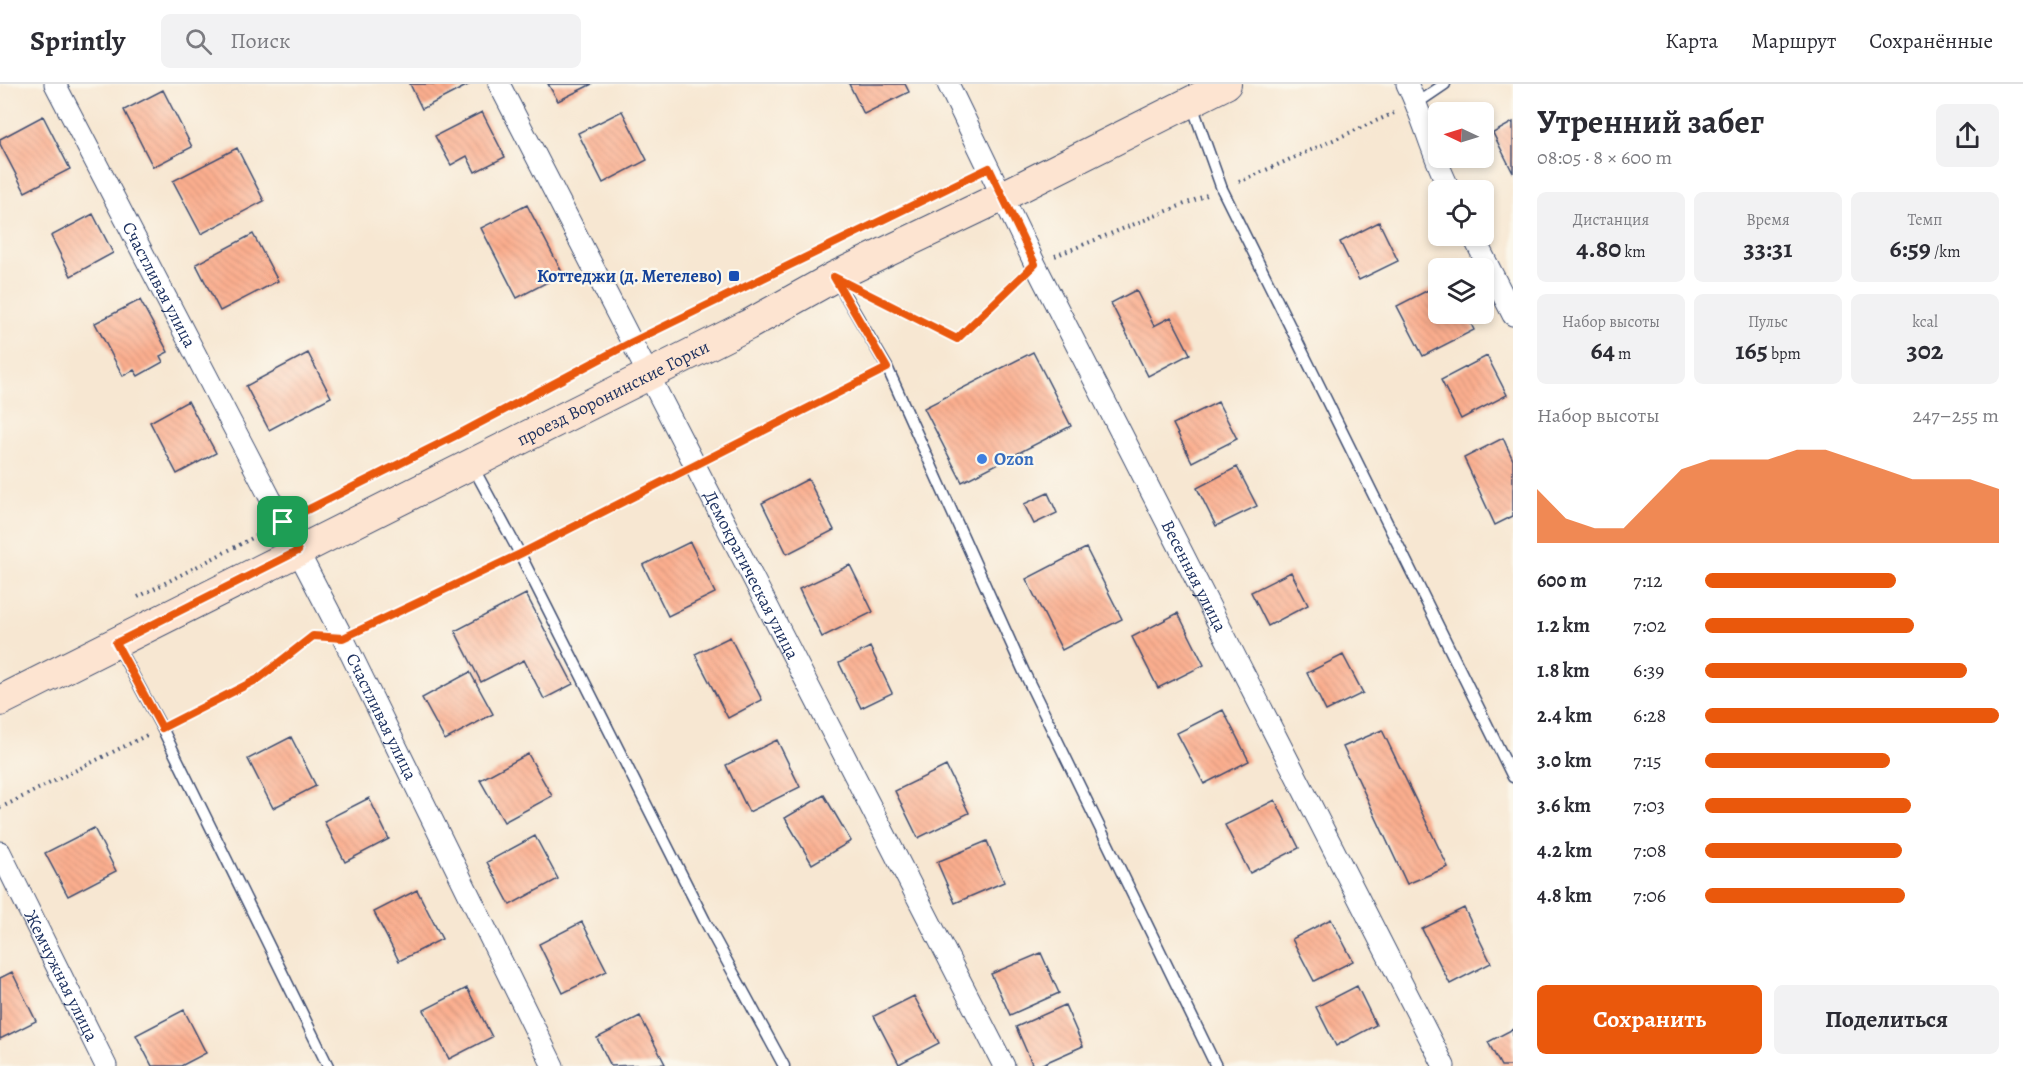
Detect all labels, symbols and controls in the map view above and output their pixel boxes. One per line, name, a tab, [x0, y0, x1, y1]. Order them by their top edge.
search box	[161, 14, 581, 68]
text: Sprintly	[30, 22, 125, 60]
icon: search	[182, 25, 215, 58]
text: Поиск	[230, 26, 290, 56]
text: Карта	[1665, 27, 1718, 55]
text: Маршрут	[1751, 27, 1836, 55]
text: Сохранённые	[1869, 27, 1993, 55]
text: Утренний забег	[1537, 99, 1764, 144]
north arrow	[1428, 102, 1494, 168]
map controls	[1428, 102, 1494, 324]
button: share	[1936, 104, 1999, 167]
text: 08:05 · 8 × 600 m	[1537, 144, 1672, 171]
button: locate	[1428, 180, 1494, 246]
text: Дистанция	[1573, 209, 1649, 231]
text: Время	[1746, 209, 1790, 231]
text: Темп	[1908, 209, 1942, 231]
street label: Счастливая улица	[117, 217, 202, 352]
text: 4.80	[1576, 231, 1621, 266]
text: 33:31	[1743, 231, 1793, 266]
text: 6:59	[1889, 231, 1931, 266]
text: km	[1621, 241, 1646, 263]
text: /km	[1931, 241, 1961, 263]
button: layers	[1428, 258, 1494, 324]
place label: Коттеджи (д. Метелево)	[537, 264, 722, 288]
marker: Коттеджи (д. Метелево)	[727, 269, 741, 283]
text: Набор высоты	[1562, 311, 1660, 333]
text: Пульс	[1748, 311, 1788, 333]
text: kcal	[1912, 311, 1938, 333]
text: 64	[1591, 333, 1615, 368]
text: 165	[1735, 333, 1768, 368]
text: 302	[1907, 333, 1943, 368]
street label: проезд Воронинские Горки	[513, 334, 713, 451]
text: m	[1615, 343, 1631, 365]
text: bpm	[1768, 343, 1801, 365]
text: Набор высоты	[1537, 402, 1660, 429]
text: 247–255 m	[1913, 402, 1999, 429]
place label: Ozon	[994, 447, 1034, 471]
marker: Ozon	[975, 452, 989, 466]
street label: Демократическая улица	[698, 486, 805, 664]
pin	[257, 496, 308, 547]
icon: arrive	[266, 505, 299, 538]
street label: Весенняя улица	[1156, 516, 1233, 636]
text: 600 m	[1537, 567, 1587, 594]
text: 7:12	[1633, 567, 1663, 594]
text: 1.2 km	[1537, 612, 1590, 639]
text: 7:02	[1633, 612, 1666, 639]
street label: Счастливая улица	[340, 649, 423, 785]
text: 1.8 km	[1537, 657, 1590, 684]
text: 6:39	[1633, 657, 1664, 684]
text: 2.4 km	[1537, 702, 1592, 729]
text: 6:28	[1633, 702, 1666, 729]
text: 3.0 km	[1537, 747, 1592, 774]
text: 7:15	[1633, 747, 1662, 774]
text: 3.6 km	[1537, 792, 1591, 819]
text: 7:03	[1633, 792, 1665, 819]
text: 4.2 km	[1537, 837, 1592, 864]
text: 7:08	[1633, 837, 1667, 864]
text: 4.8 km	[1537, 882, 1592, 909]
text: 7:06	[1633, 882, 1666, 909]
street label: Жемчужная улица	[19, 906, 104, 1046]
button: Сохранить	[1537, 985, 1762, 1054]
button: Поделиться	[1774, 985, 1999, 1054]

